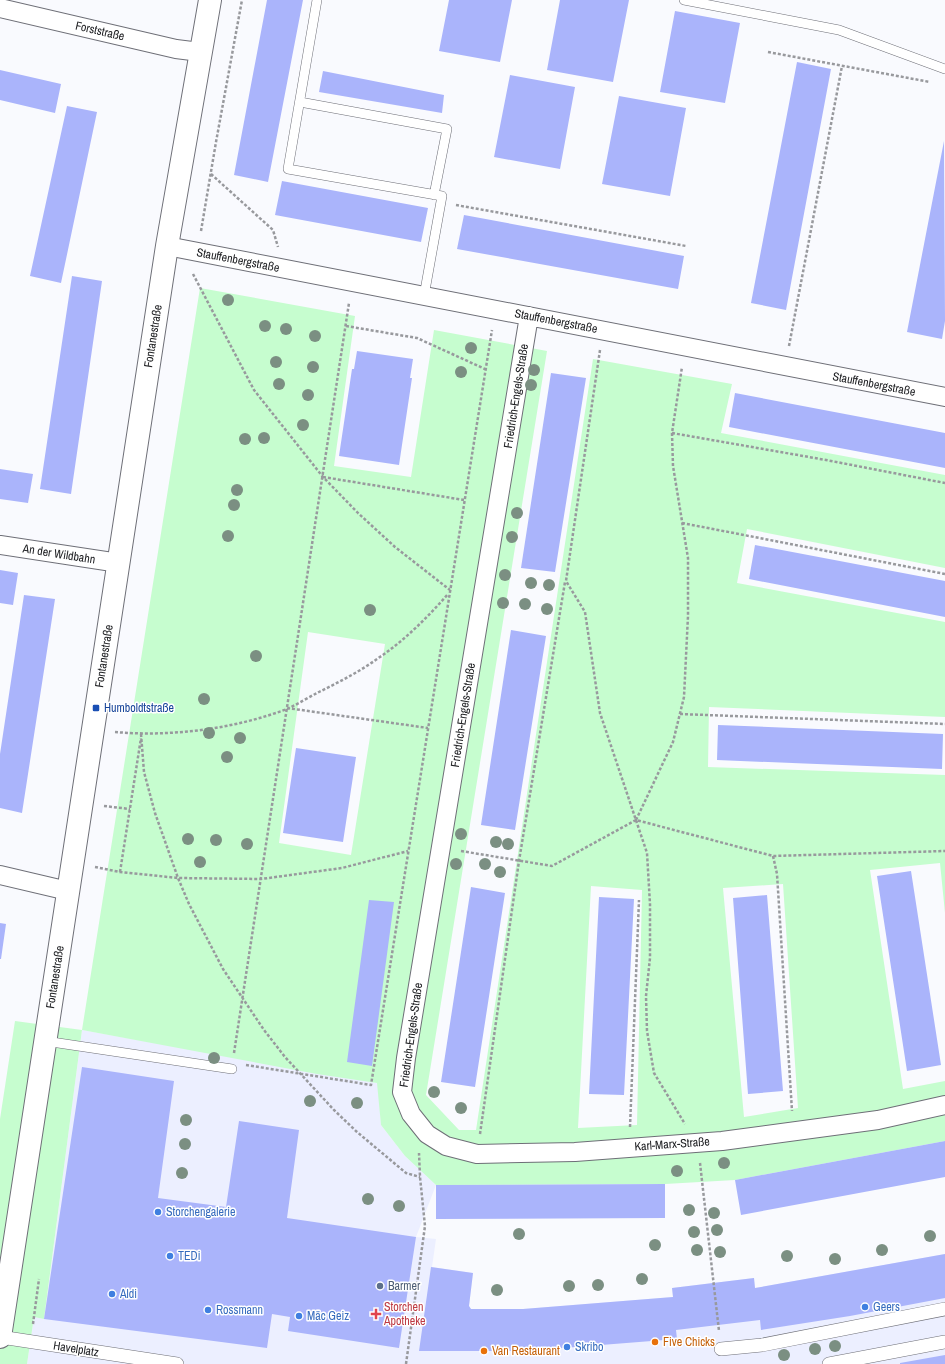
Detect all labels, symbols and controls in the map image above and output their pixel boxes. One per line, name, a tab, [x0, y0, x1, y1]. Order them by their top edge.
street label: Forststraße	[74, 18, 126, 44]
street label: Stauffenbergstraße	[195, 244, 281, 276]
street label: Fontanestraße	[140, 303, 166, 369]
street label: Stauffenbergstraße	[513, 305, 599, 337]
street label: Friedrich-Engels-Straße	[500, 343, 532, 449]
street label: Stauffenbergstraße	[831, 368, 917, 400]
street label: An der Wildbahn	[21, 540, 96, 568]
street label: Fontanestraße	[91, 623, 117, 689]
street label: Friedrich-Engels-Straße	[447, 662, 479, 768]
place label: Humboldtstraße	[104, 700, 174, 716]
marker: Humboldtstraße	[91, 703, 101, 713]
street label: Fontanestraße	[42, 944, 68, 1010]
street label: Friedrich-Engels-Straße	[396, 982, 426, 1088]
street label: Karl-Marx-Straße	[634, 1133, 710, 1155]
place label: Storchengalerie	[166, 1204, 235, 1220]
marker: Storchengalerie	[153, 1207, 163, 1217]
place label: TEDi	[178, 1248, 200, 1264]
marker: TEDi	[165, 1251, 175, 1261]
place label: Barmer	[388, 1278, 421, 1294]
marker: Barmer	[375, 1281, 385, 1291]
place label: Aldi	[119, 1286, 137, 1302]
marker: Aldi	[107, 1289, 117, 1299]
place label: Storchen Apotheke	[383, 1299, 426, 1329]
place label: Geers	[873, 1299, 900, 1315]
place label: Rossmann	[216, 1302, 263, 1318]
marker: Geers	[860, 1302, 870, 1312]
marker: Rossmann	[203, 1305, 213, 1315]
place label: Mäc Geiz	[307, 1308, 349, 1324]
marker: Storchen Apotheke	[371, 1309, 381, 1319]
marker: Mäc Geiz	[294, 1311, 304, 1321]
place label: Five Chicks	[663, 1334, 715, 1350]
marker: Five Chicks	[650, 1337, 660, 1347]
street label: Havelplatz	[52, 1338, 100, 1361]
place label: Skribo	[575, 1339, 603, 1355]
marker: Skribo	[562, 1342, 572, 1352]
place label: Van Restaurant	[492, 1343, 560, 1359]
marker: Van Restaurant	[479, 1346, 489, 1356]

